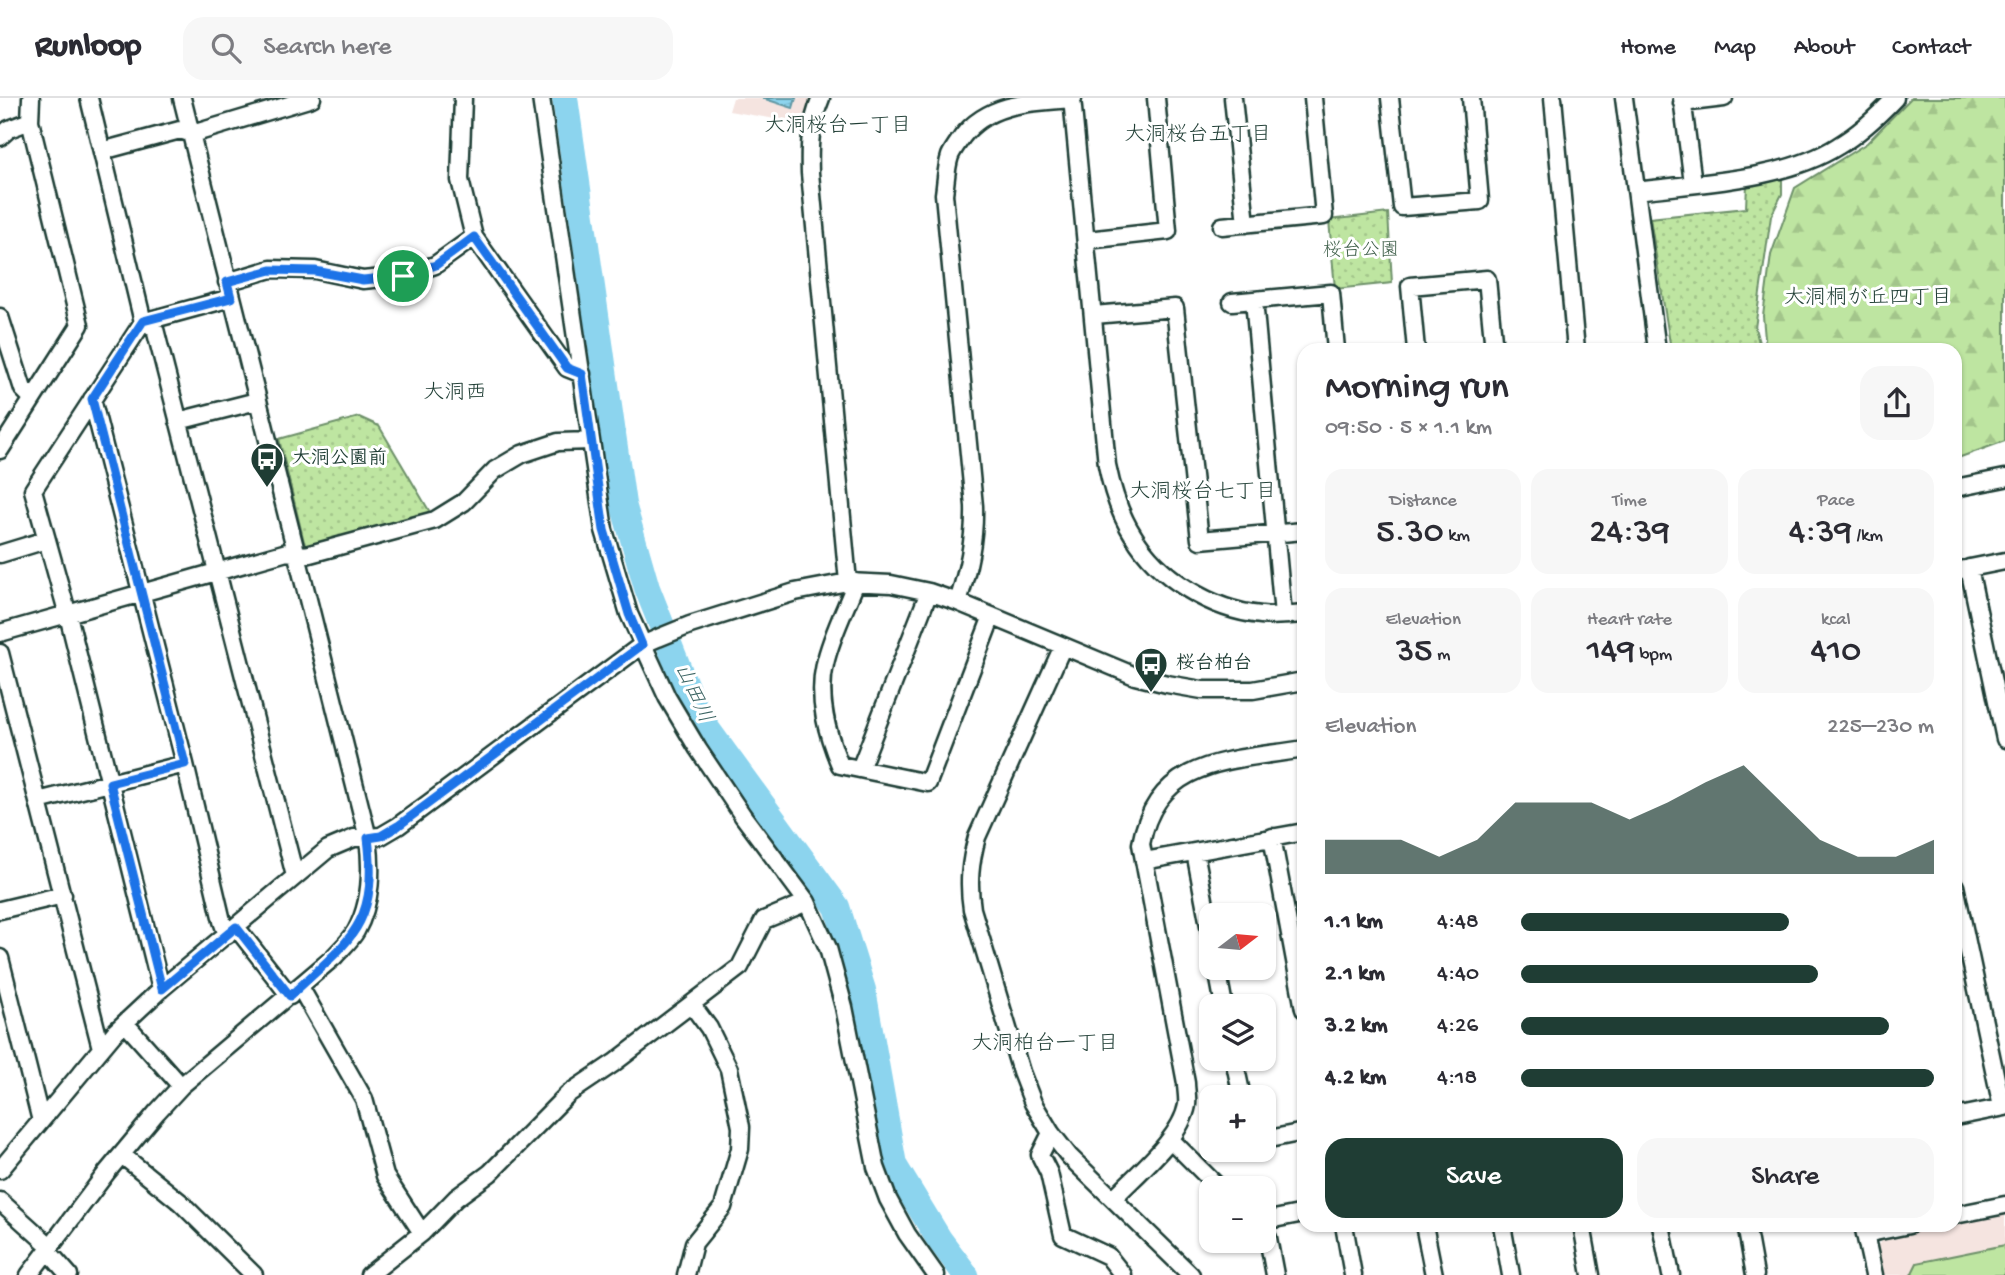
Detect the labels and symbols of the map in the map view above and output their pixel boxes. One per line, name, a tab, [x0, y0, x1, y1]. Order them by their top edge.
district label: 大洞桜台一丁目	[765, 114, 912, 140]
district label: 大洞桜台五丁目	[1125, 123, 1272, 149]
park label: 桜台公園	[1323, 239, 1399, 263]
pin	[373, 246, 433, 306]
district label: 大洞桐が丘四丁目	[1784, 286, 1952, 312]
district label: 大洞西	[424, 381, 487, 407]
bus stop icon: 大洞公園前	[248, 440, 286, 489]
place label: 大洞公園前	[292, 447, 387, 471]
district label: 大洞桜台七丁目	[1130, 480, 1277, 506]
bus stop icon: 桜台柏台	[1132, 645, 1170, 694]
place label: 桜台柏台	[1176, 652, 1252, 676]
water label: 山田川	[667, 660, 718, 728]
north arrow	[1199, 903, 1276, 980]
district label: 大洞柏台一丁目	[972, 1032, 1119, 1058]

